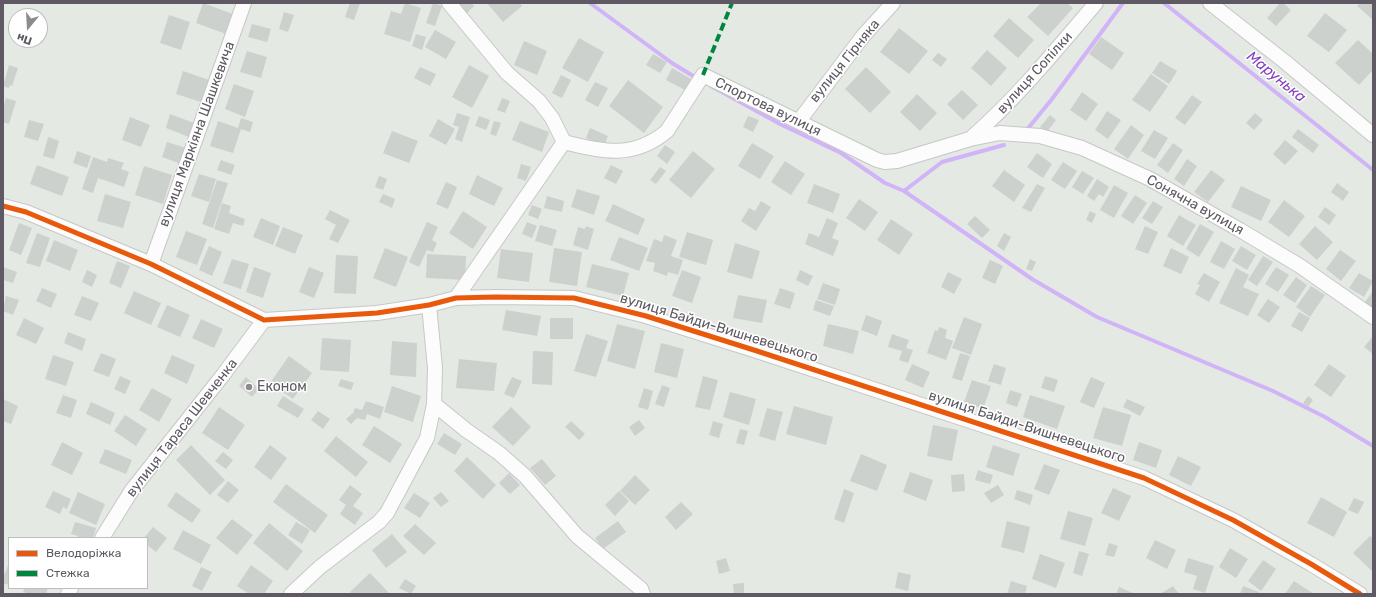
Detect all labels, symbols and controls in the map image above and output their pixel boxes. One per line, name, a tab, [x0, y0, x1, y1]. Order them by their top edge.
north arrow	[8, 8, 48, 48]
street label: вулиця Гірняка	[806, 16, 884, 106]
street label: вулиця Сопілки	[994, 28, 1076, 118]
text: Пн	[15, 30, 34, 47]
street label: вулиця Маркіяна Шашкевича	[156, 39, 238, 229]
water label: Марунька	[1243, 48, 1309, 106]
street label: Спортова вулиця	[712, 74, 824, 140]
street label: Сонячна вулиця	[1143, 171, 1247, 239]
street label: вулиця Байди-Вишневецького	[618, 290, 820, 366]
street label: вулиця Тараса Шевченка	[123, 356, 241, 500]
place label: Економ	[257, 379, 307, 395]
marker: Економ	[244, 382, 254, 392]
street label: вулиця Байди-Вишневецького	[926, 387, 1128, 467]
legend	[8, 537, 148, 589]
text: Велодоріжка	[46, 546, 121, 560]
text: Стежка	[46, 566, 90, 580]

